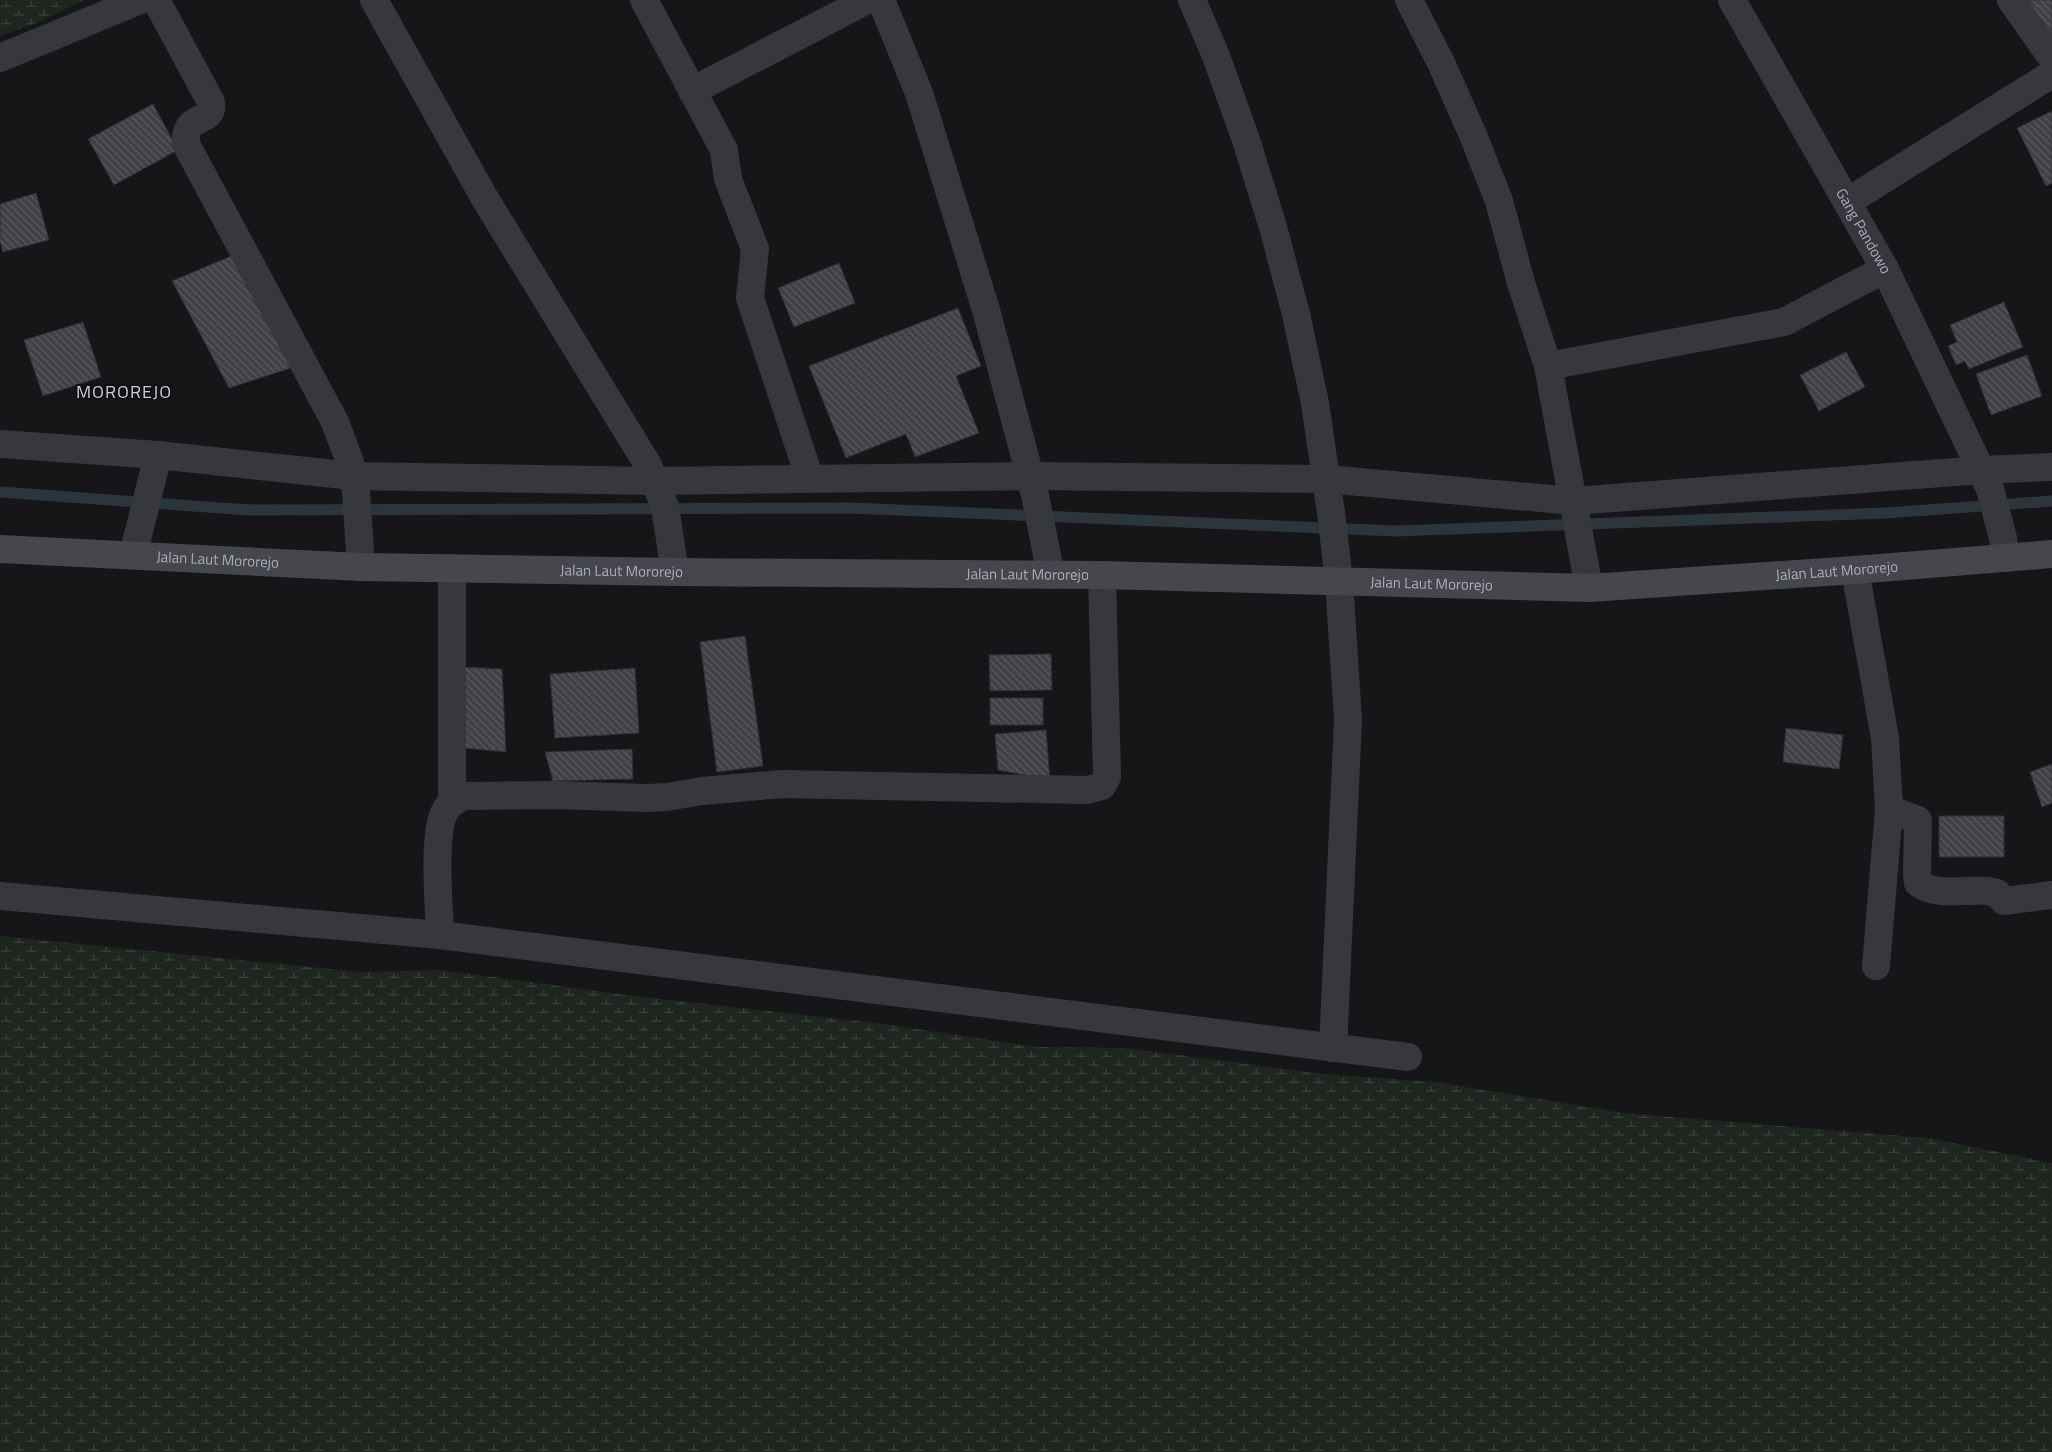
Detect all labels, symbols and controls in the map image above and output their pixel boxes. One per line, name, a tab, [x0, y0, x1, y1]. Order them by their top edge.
street label: Gang Pandowo	[1830, 184, 1898, 278]
district label: MOROREJO	[76, 378, 172, 405]
street label: Jalan Laut Mororejo	[156, 545, 280, 574]
street label: Jalan Laut Mororejo	[1775, 555, 1899, 586]
street label: Jalan Laut Mororejo	[560, 558, 683, 583]
street label: Jalan Laut Mororejo	[966, 562, 1089, 586]
street label: Jalan Laut Mororejo	[1370, 570, 1493, 596]

